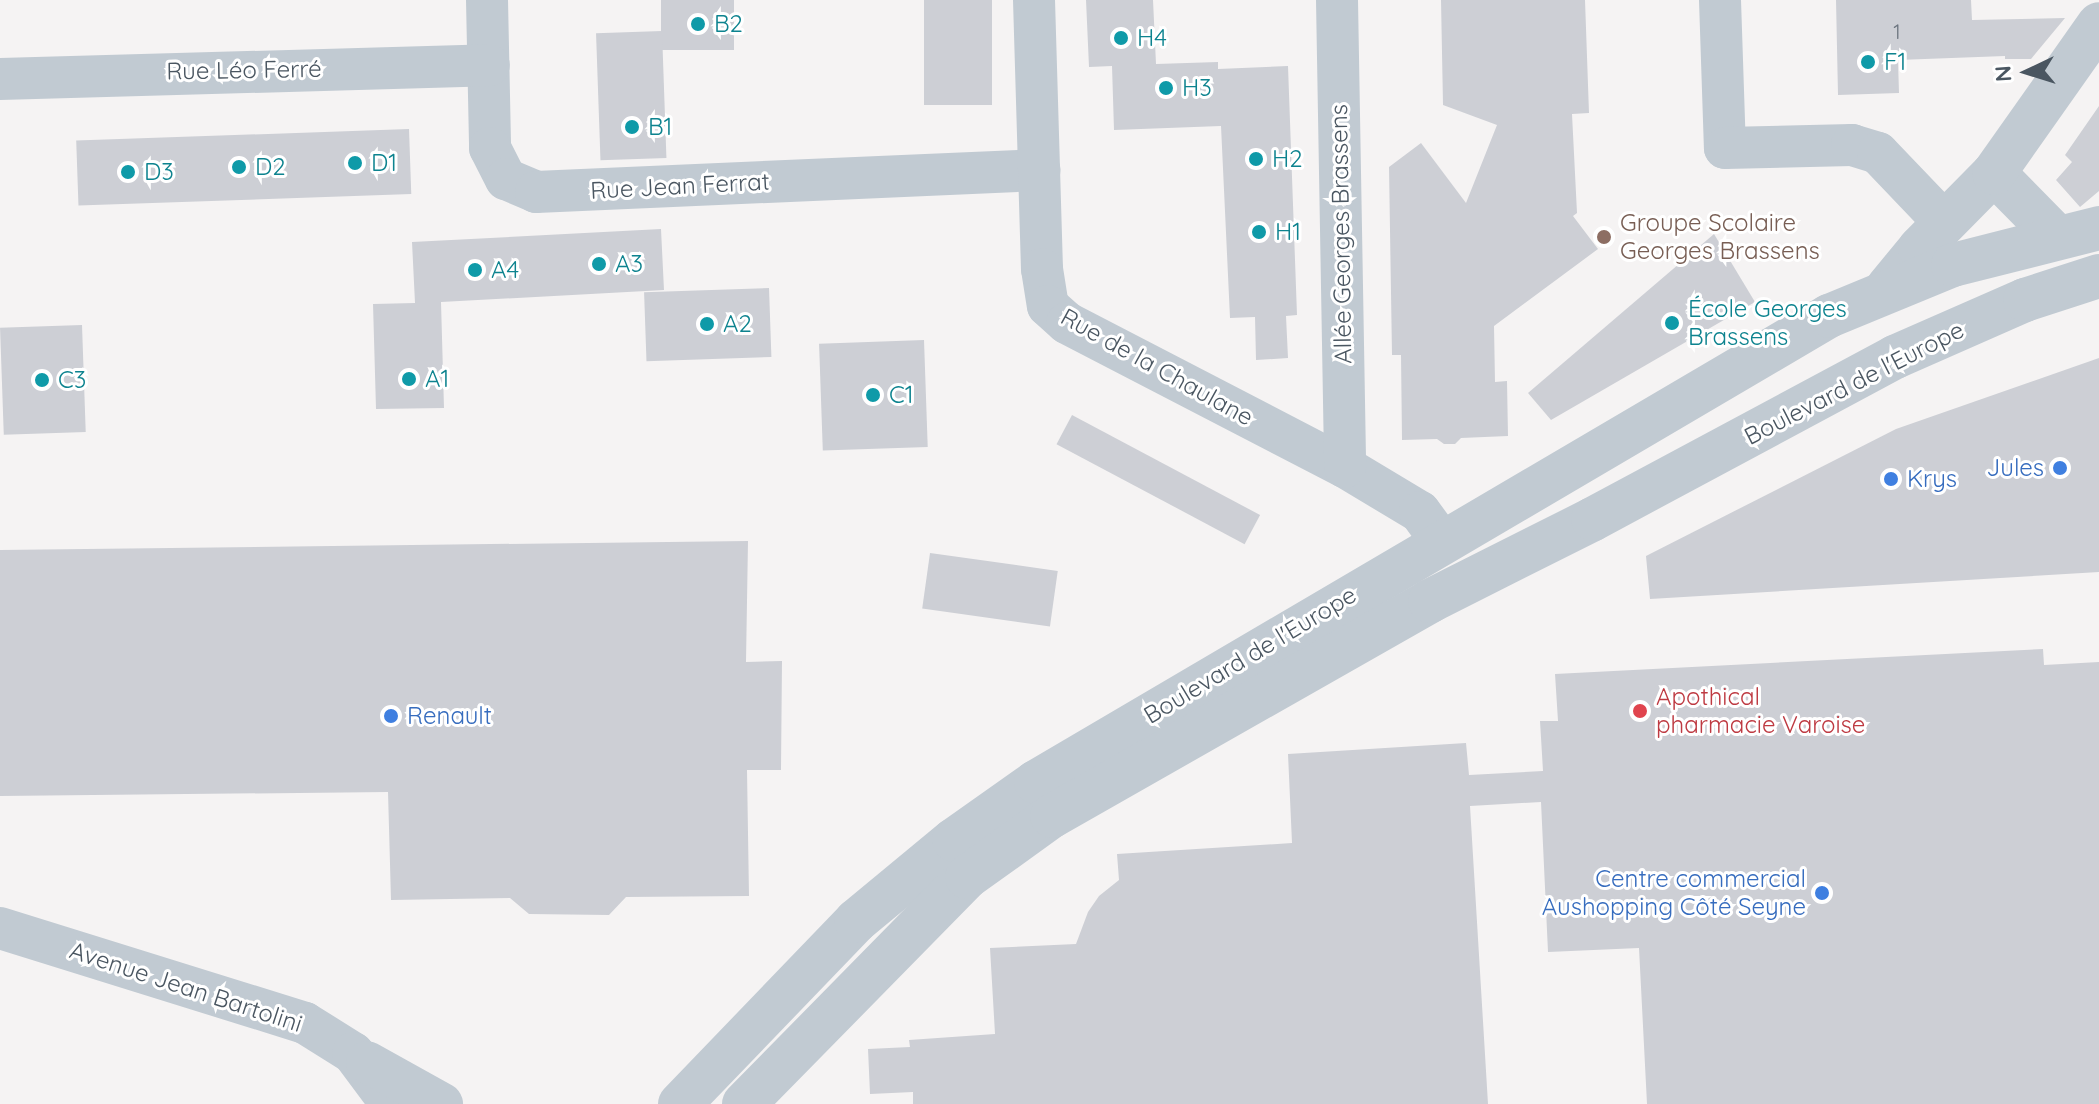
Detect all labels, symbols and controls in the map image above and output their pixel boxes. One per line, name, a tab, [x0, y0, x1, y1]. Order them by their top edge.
place label: B2	[714, 10, 743, 38]
marker: B2	[689, 15, 707, 33]
house number: 1	[1893, 19, 1901, 43]
place label: H4	[1137, 24, 1167, 52]
marker: H4	[1112, 29, 1130, 47]
north arrow	[1987, 32, 2067, 112]
place label: F1	[1884, 48, 1906, 76]
marker: F1	[1859, 53, 1877, 71]
street label: Rue Léo Ferré	[166, 54, 322, 86]
text: N	[1989, 65, 2018, 83]
place label: H3	[1182, 74, 1212, 102]
marker: H3	[1157, 79, 1175, 97]
street label: Allée Georges Brassens	[1324, 104, 1358, 364]
place label: B1	[648, 113, 673, 141]
marker: B1	[623, 118, 641, 136]
place label: H2	[1272, 145, 1303, 173]
place label: D1	[371, 149, 397, 177]
marker: H2	[1247, 150, 1265, 168]
place label: D2	[255, 153, 286, 181]
marker: D1	[346, 154, 364, 172]
place label: D3	[144, 158, 174, 186]
marker: D2	[230, 158, 248, 176]
marker: D3	[119, 163, 137, 181]
street label: Rue Jean Ferrat	[590, 167, 770, 205]
place label: Groupe Scolaire Georges Brassens	[1620, 209, 1820, 265]
place label: H1	[1275, 218, 1301, 246]
marker: H1	[1250, 223, 1268, 241]
marker: Groupe Scolaire Georges Brassens	[1595, 228, 1613, 246]
place label: A3	[615, 250, 643, 278]
marker: A3	[590, 255, 608, 273]
place label: A4	[491, 256, 519, 284]
marker: A4	[466, 261, 484, 279]
place label: École Georges Brassens	[1688, 295, 1847, 351]
street label: Rue de la Chaulane	[1056, 302, 1258, 432]
place label: A2	[723, 310, 752, 338]
marker: École Georges Brassens	[1663, 314, 1681, 332]
marker: A2	[698, 315, 716, 333]
street label: Boulevard de l'Europe	[1739, 315, 1969, 451]
place label: A1	[425, 365, 449, 393]
place label: C3	[58, 366, 86, 394]
marker: A1	[400, 370, 418, 388]
marker: C3	[33, 371, 51, 389]
place label: C1	[889, 381, 914, 409]
marker: C1	[864, 386, 882, 404]
place label: Jules	[1987, 454, 2044, 482]
marker: Jules	[2051, 459, 2069, 477]
place label: Krys	[1907, 465, 1957, 493]
marker: Krys	[1882, 470, 1900, 488]
street label: Boulevard de l'Europe	[1139, 580, 1361, 730]
place label: Apothical pharmacie Varoise	[1656, 683, 1865, 739]
place label: Renault	[407, 702, 492, 730]
marker: Apothical pharmacie Varoise	[1631, 702, 1649, 720]
marker: Renault	[382, 707, 400, 725]
place label: Centre commercial Aushopping Côté Seyne	[1542, 865, 1806, 921]
marker: Centre commercial Aushopping Côté Seyne	[1813, 884, 1831, 902]
street label: Avenue Jean Bartolini	[66, 936, 306, 1038]

